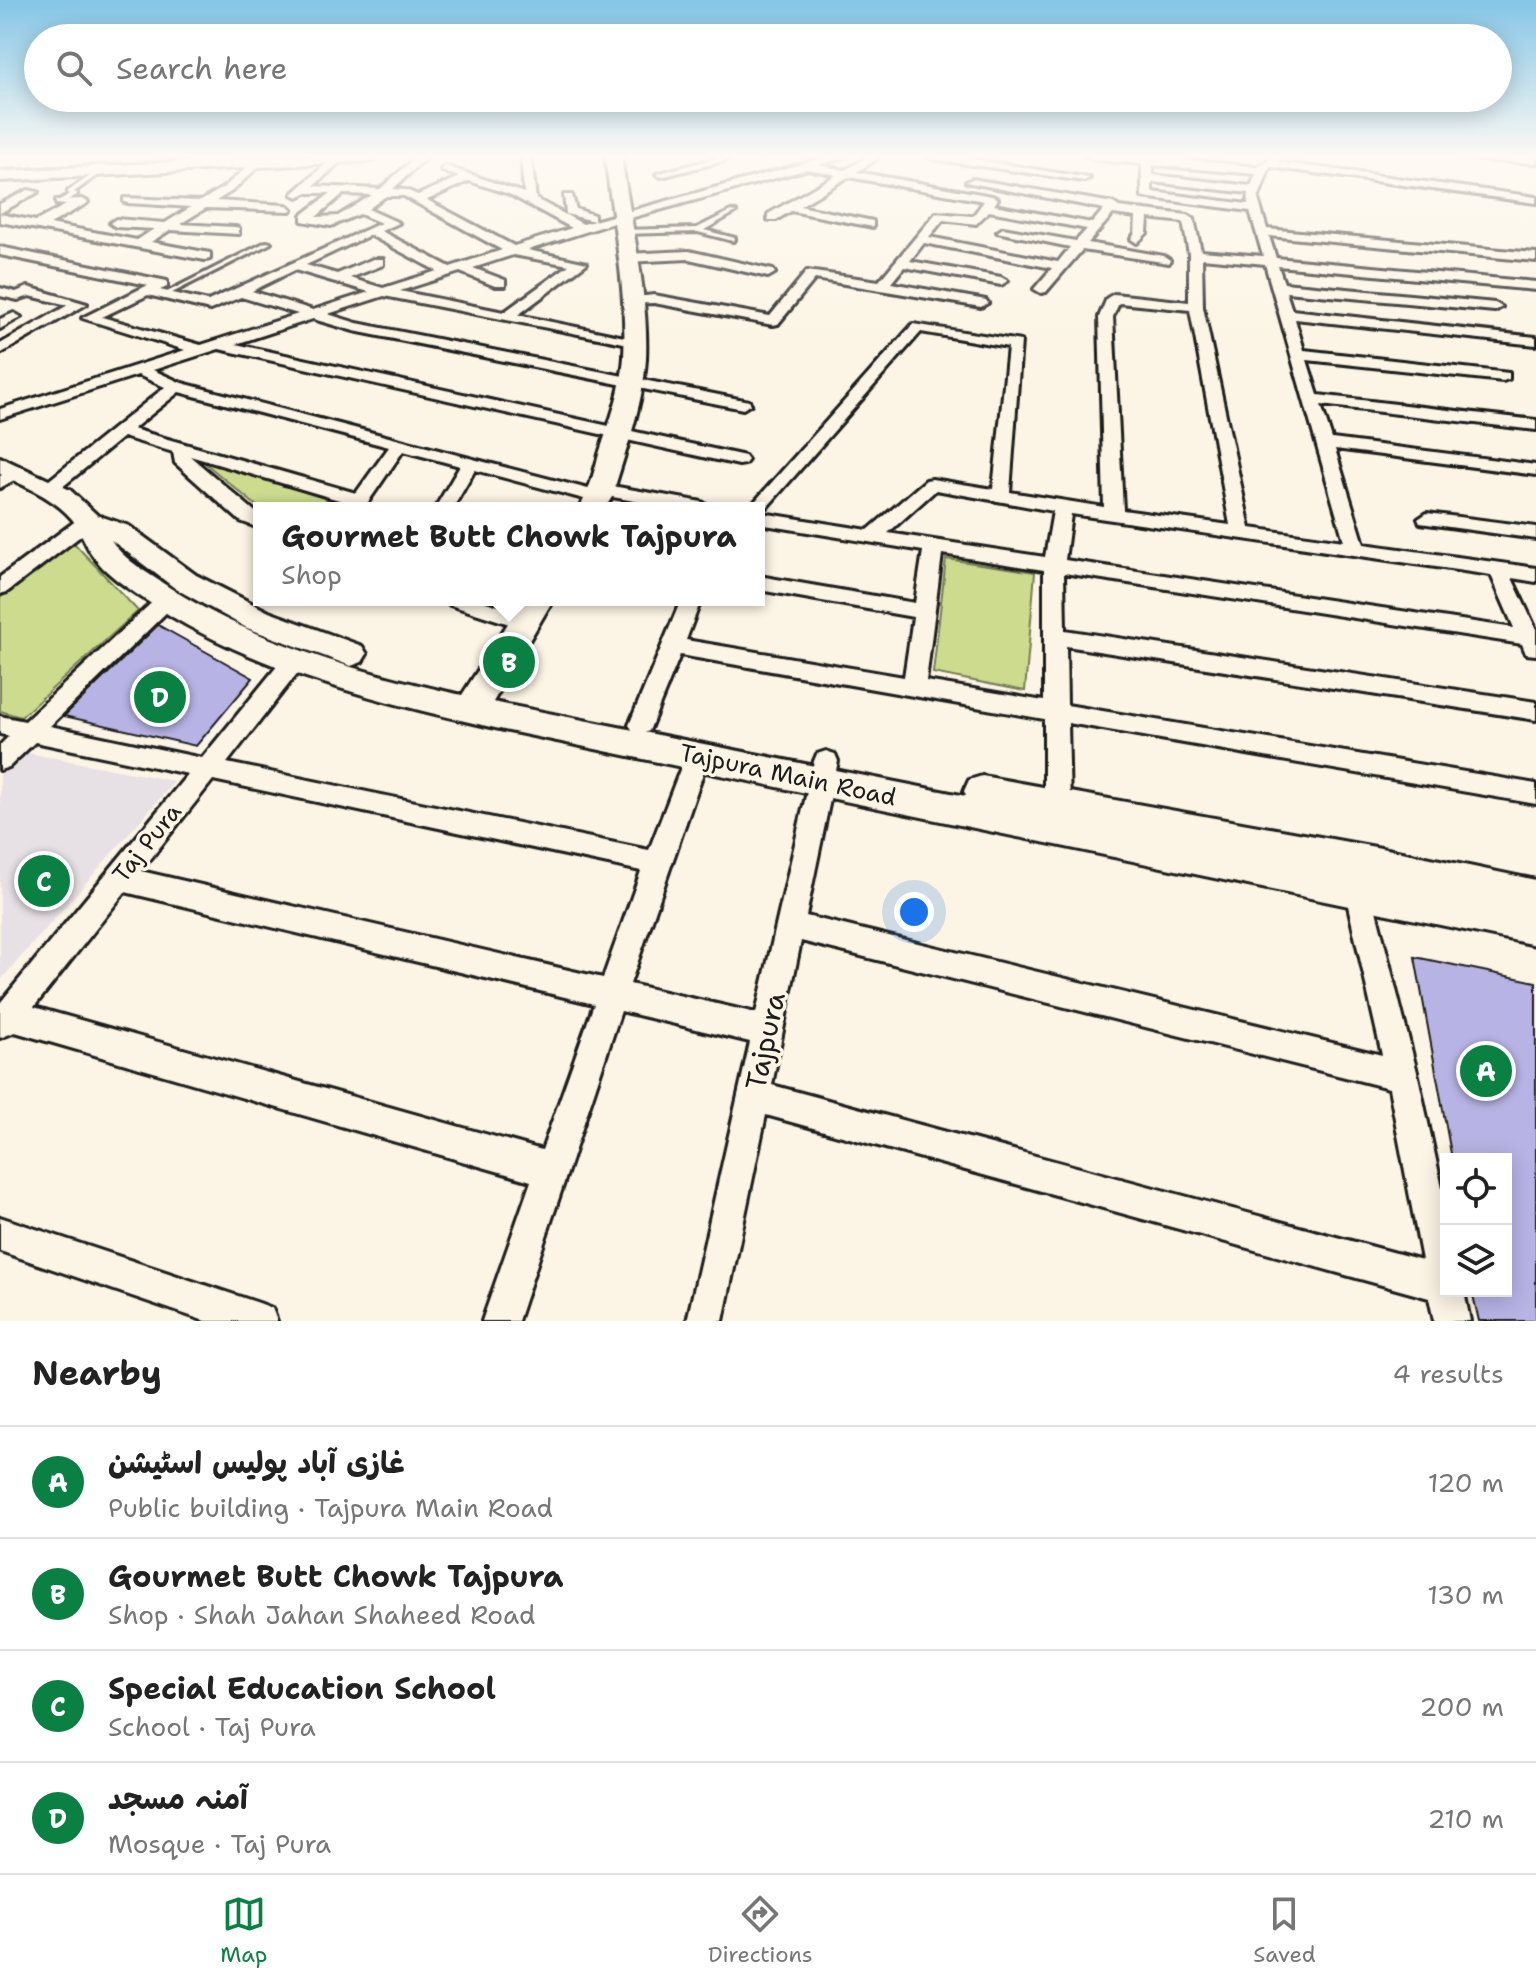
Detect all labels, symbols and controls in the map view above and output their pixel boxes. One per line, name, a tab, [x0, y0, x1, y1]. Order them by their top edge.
search box	[24, 24, 1512, 112]
icon: search	[52, 46, 96, 90]
text: Search here	[116, 48, 287, 89]
popup	[253, 502, 765, 606]
text: Gourmet Butt Chowk Tajpura	[281, 516, 737, 557]
text: Shop	[281, 557, 342, 592]
pin: B	[483, 632, 535, 692]
pin: D	[134, 667, 186, 727]
street label: Tajpura Main Road	[677, 736, 899, 814]
street label: Taj Pura	[105, 797, 189, 889]
pin: C	[18, 851, 70, 911]
your location	[894, 892, 934, 932]
street label: Tajpura	[736, 989, 794, 1093]
pin: A	[1460, 1041, 1512, 1101]
map controls	[1440, 1153, 1512, 1297]
button: locate	[1440, 1153, 1512, 1225]
button: layers	[1440, 1225, 1512, 1297]
text: Nearby	[32, 1350, 162, 1396]
text: 4 results	[1392, 1356, 1504, 1391]
text: غازی آباد پولیس اسٹیشن	[108, 1442, 405, 1483]
text: A	[48, 1465, 68, 1500]
text: 120 m	[1428, 1465, 1504, 1500]
text: Public building · Tajpura Main Road	[108, 1490, 553, 1525]
text: Gourmet Butt Chowk Tajpura	[108, 1556, 564, 1597]
text: B	[50, 1577, 66, 1612]
text: 130 m	[1427, 1577, 1504, 1612]
text: Shop · Shah Jahan Shaheed Road	[108, 1597, 535, 1632]
text: Special Education School	[108, 1668, 496, 1709]
text: C	[50, 1689, 66, 1724]
text: 200 m	[1419, 1689, 1504, 1724]
text: School · Taj Pura	[108, 1709, 316, 1744]
text: آمنہ مسجد	[108, 1778, 248, 1819]
text: D	[49, 1801, 67, 1836]
text: 210 m	[1427, 1801, 1504, 1836]
text: Mosque · Taj Pura	[108, 1826, 331, 1861]
tab: Map	[220, 1892, 267, 1969]
tab: Directions	[708, 1892, 813, 1969]
tab: Saved	[1253, 1892, 1316, 1969]

